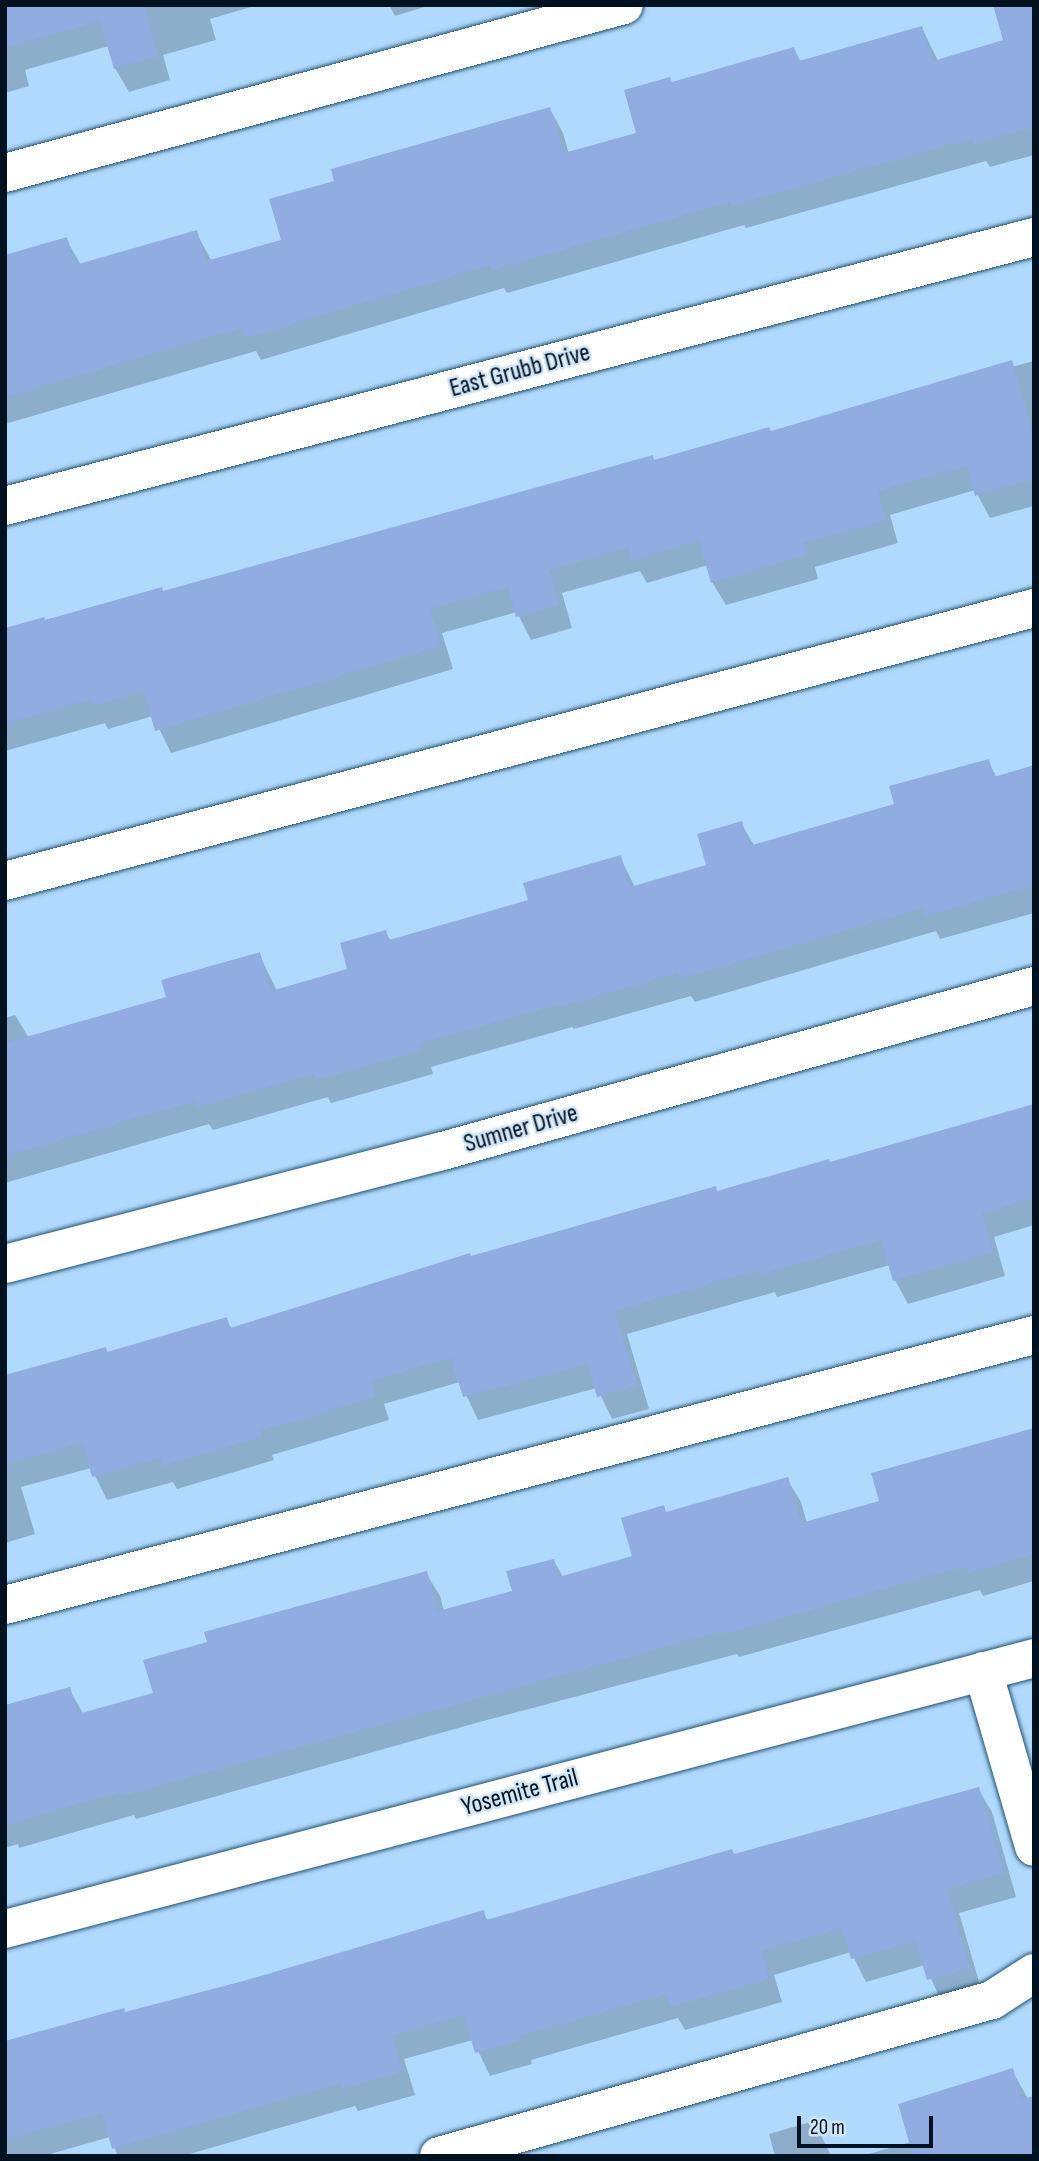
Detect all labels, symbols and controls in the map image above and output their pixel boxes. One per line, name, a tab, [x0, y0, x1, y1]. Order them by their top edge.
street label: East Grubb Drive	[446, 337, 594, 405]
street label: Sumner Drive	[460, 1098, 582, 1160]
street label: Yosemite Trail	[458, 1762, 582, 1824]
scale bar	[801, 2102, 937, 2146]
text: 20 m	[810, 2115, 845, 2140]

